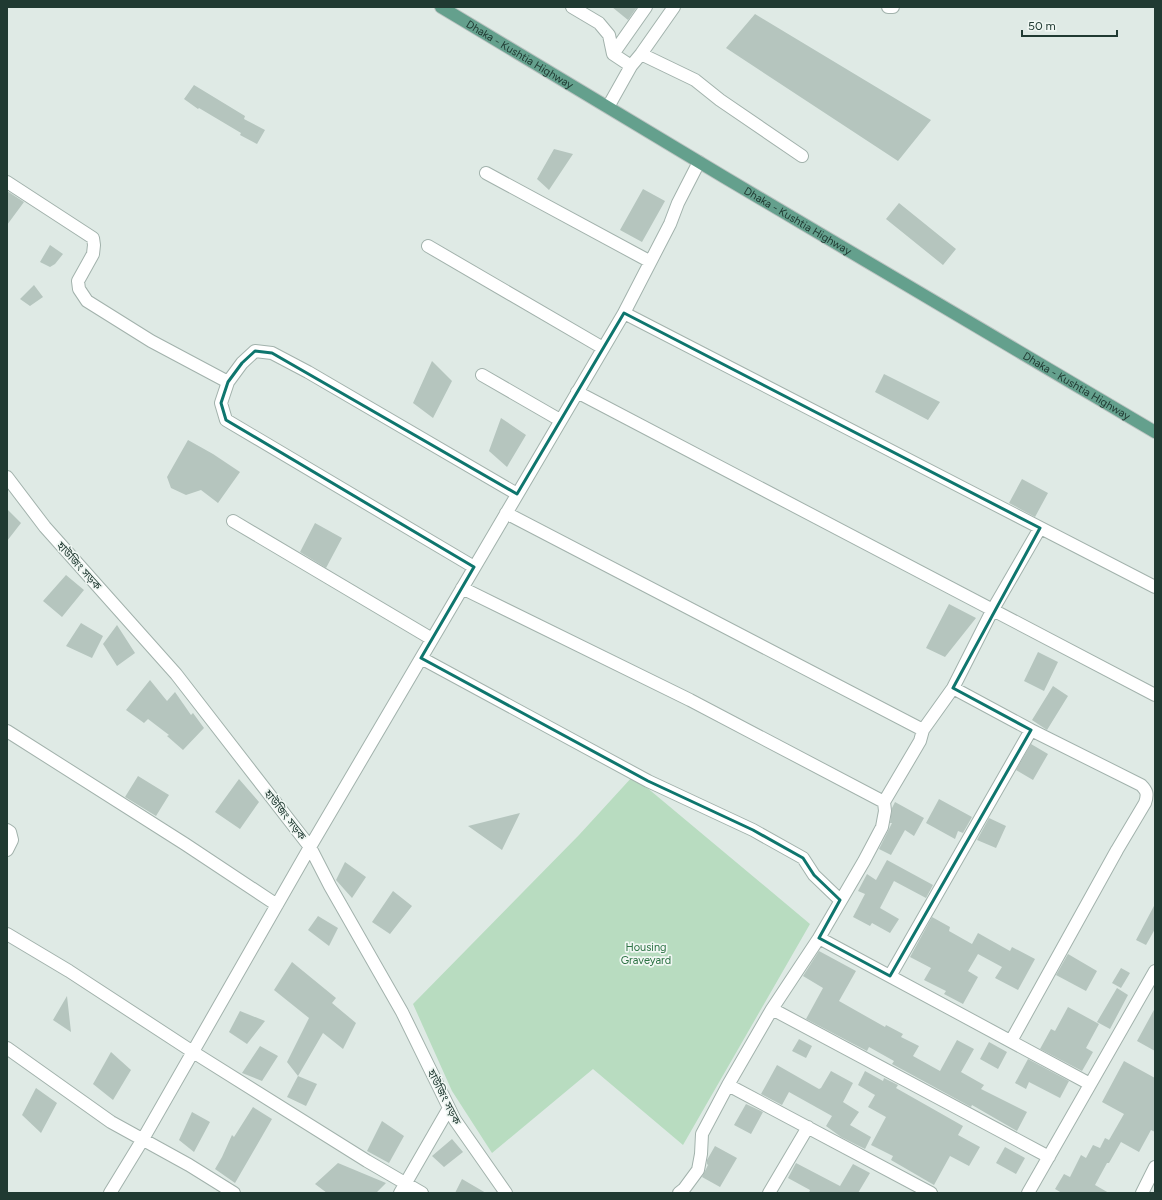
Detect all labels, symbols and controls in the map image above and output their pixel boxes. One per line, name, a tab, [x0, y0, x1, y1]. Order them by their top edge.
scale bar	[1022, 12, 1117, 38]
street label: Dhaka - Kushtia Highway	[464, 17, 576, 92]
text: 50 m	[1028, 19, 1056, 33]
street label: Dhaka - Kushtia Highway	[742, 184, 854, 258]
street label: Dhaka - Kushtia Highway	[1021, 349, 1133, 423]
street label: হাউজিং সড়ক	[53, 539, 104, 593]
street label: হাউজিং সড়ক	[261, 787, 309, 843]
park label: Housing Graveyard	[621, 941, 671, 967]
street label: হাউজিং সড়ক	[424, 1066, 463, 1127]

